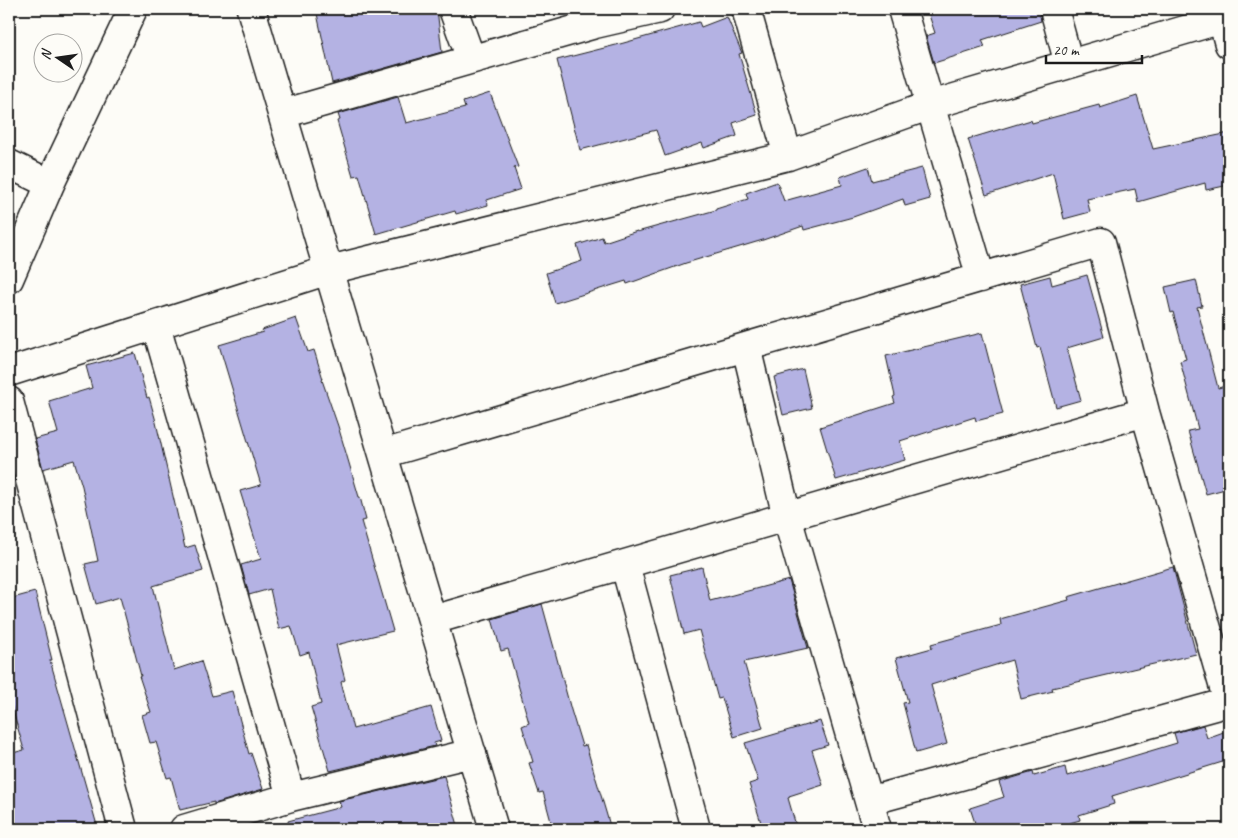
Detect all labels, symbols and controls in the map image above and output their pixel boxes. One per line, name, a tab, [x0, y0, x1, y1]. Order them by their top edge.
north arrow	[32, 32, 82, 82]
scale bar	[1046, 32, 1142, 64]
text: 20 m	[1053, 41, 1080, 60]
text: N	[37, 47, 56, 61]

